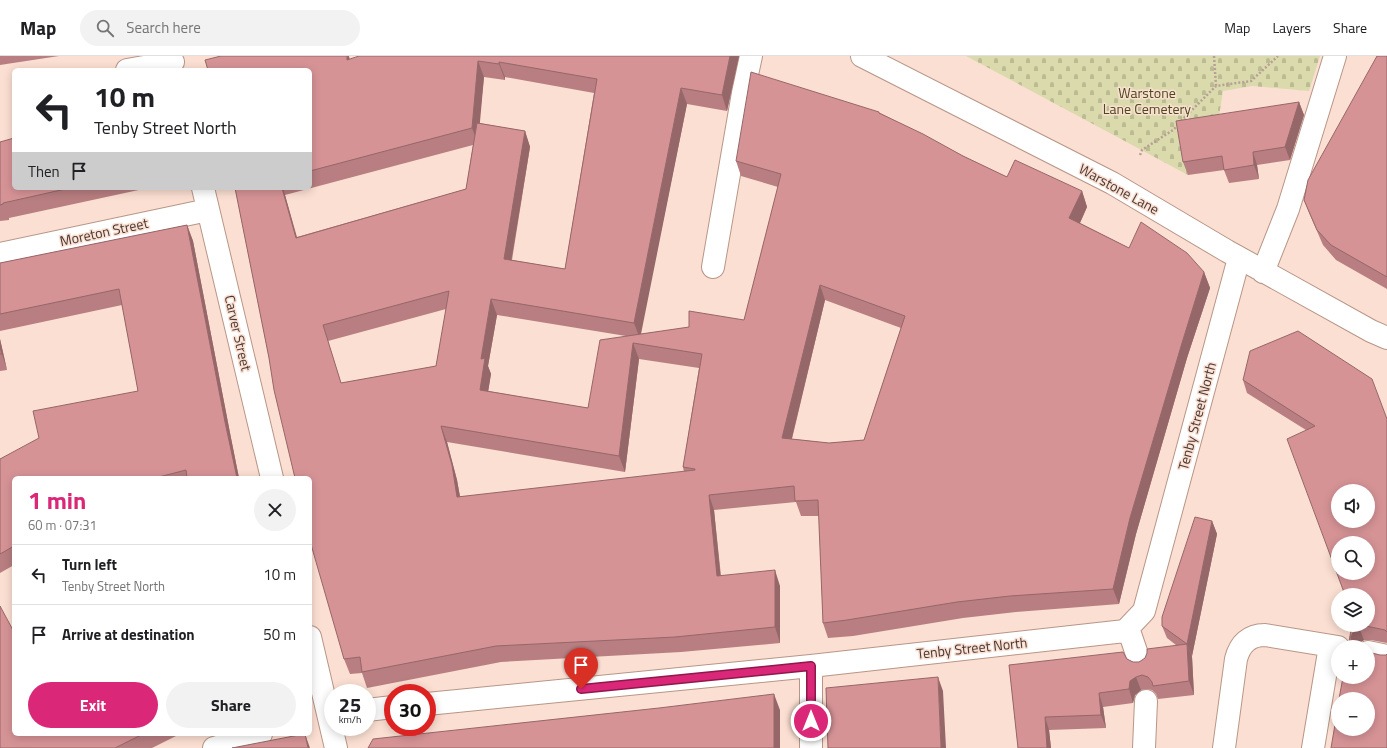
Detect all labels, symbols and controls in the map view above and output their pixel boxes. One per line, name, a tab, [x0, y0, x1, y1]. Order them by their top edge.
search box	[80, 10, 360, 46]
text: Map	[20, 13, 56, 42]
text: Search here	[126, 16, 201, 39]
icon: search	[94, 17, 116, 39]
text: Map	[1224, 17, 1250, 38]
text: Layers	[1272, 17, 1311, 38]
text: Share	[1333, 17, 1367, 38]
text: 10 m	[94, 75, 155, 118]
park label: Warstone Lane Cemetery	[1103, 82, 1191, 119]
icon: left	[28, 84, 80, 136]
text: Tenby Street North	[94, 114, 237, 141]
street label: Warstone Lane	[1075, 158, 1163, 219]
text: Then	[28, 160, 60, 183]
icon: arrive	[68, 160, 90, 182]
street label: Moreton Street	[58, 212, 150, 251]
street label: Carver Street	[220, 293, 257, 373]
street label: Tenby Street North	[1172, 360, 1221, 472]
text: 1 min	[28, 482, 86, 518]
map controls	[1331, 484, 1375, 736]
button: sound	[1331, 484, 1375, 528]
button: close	[254, 489, 296, 531]
text: 60 m · 07:31	[28, 515, 97, 535]
button: search	[1331, 536, 1375, 580]
text: Turn left	[62, 553, 117, 576]
text: 10 m	[263, 563, 296, 586]
icon: left	[28, 564, 50, 586]
text: Tenby Street North	[62, 576, 165, 596]
button: layers	[1331, 588, 1375, 632]
text: Arrive at destination	[62, 623, 195, 646]
text: 50 m	[263, 623, 296, 646]
icon: arrive	[28, 624, 50, 646]
street label: Tenby Street North	[916, 631, 1028, 664]
button: +	[1331, 640, 1375, 684]
pin	[564, 648, 598, 689]
icon: arrive	[570, 654, 592, 676]
button: Exit	[28, 682, 158, 728]
button: Share	[166, 682, 296, 728]
speed limit sign: 30	[384, 684, 436, 736]
text: 25	[339, 689, 361, 720]
button: −	[1331, 692, 1375, 736]
position arrow	[790, 700, 832, 742]
text: km/h	[339, 712, 361, 727]

